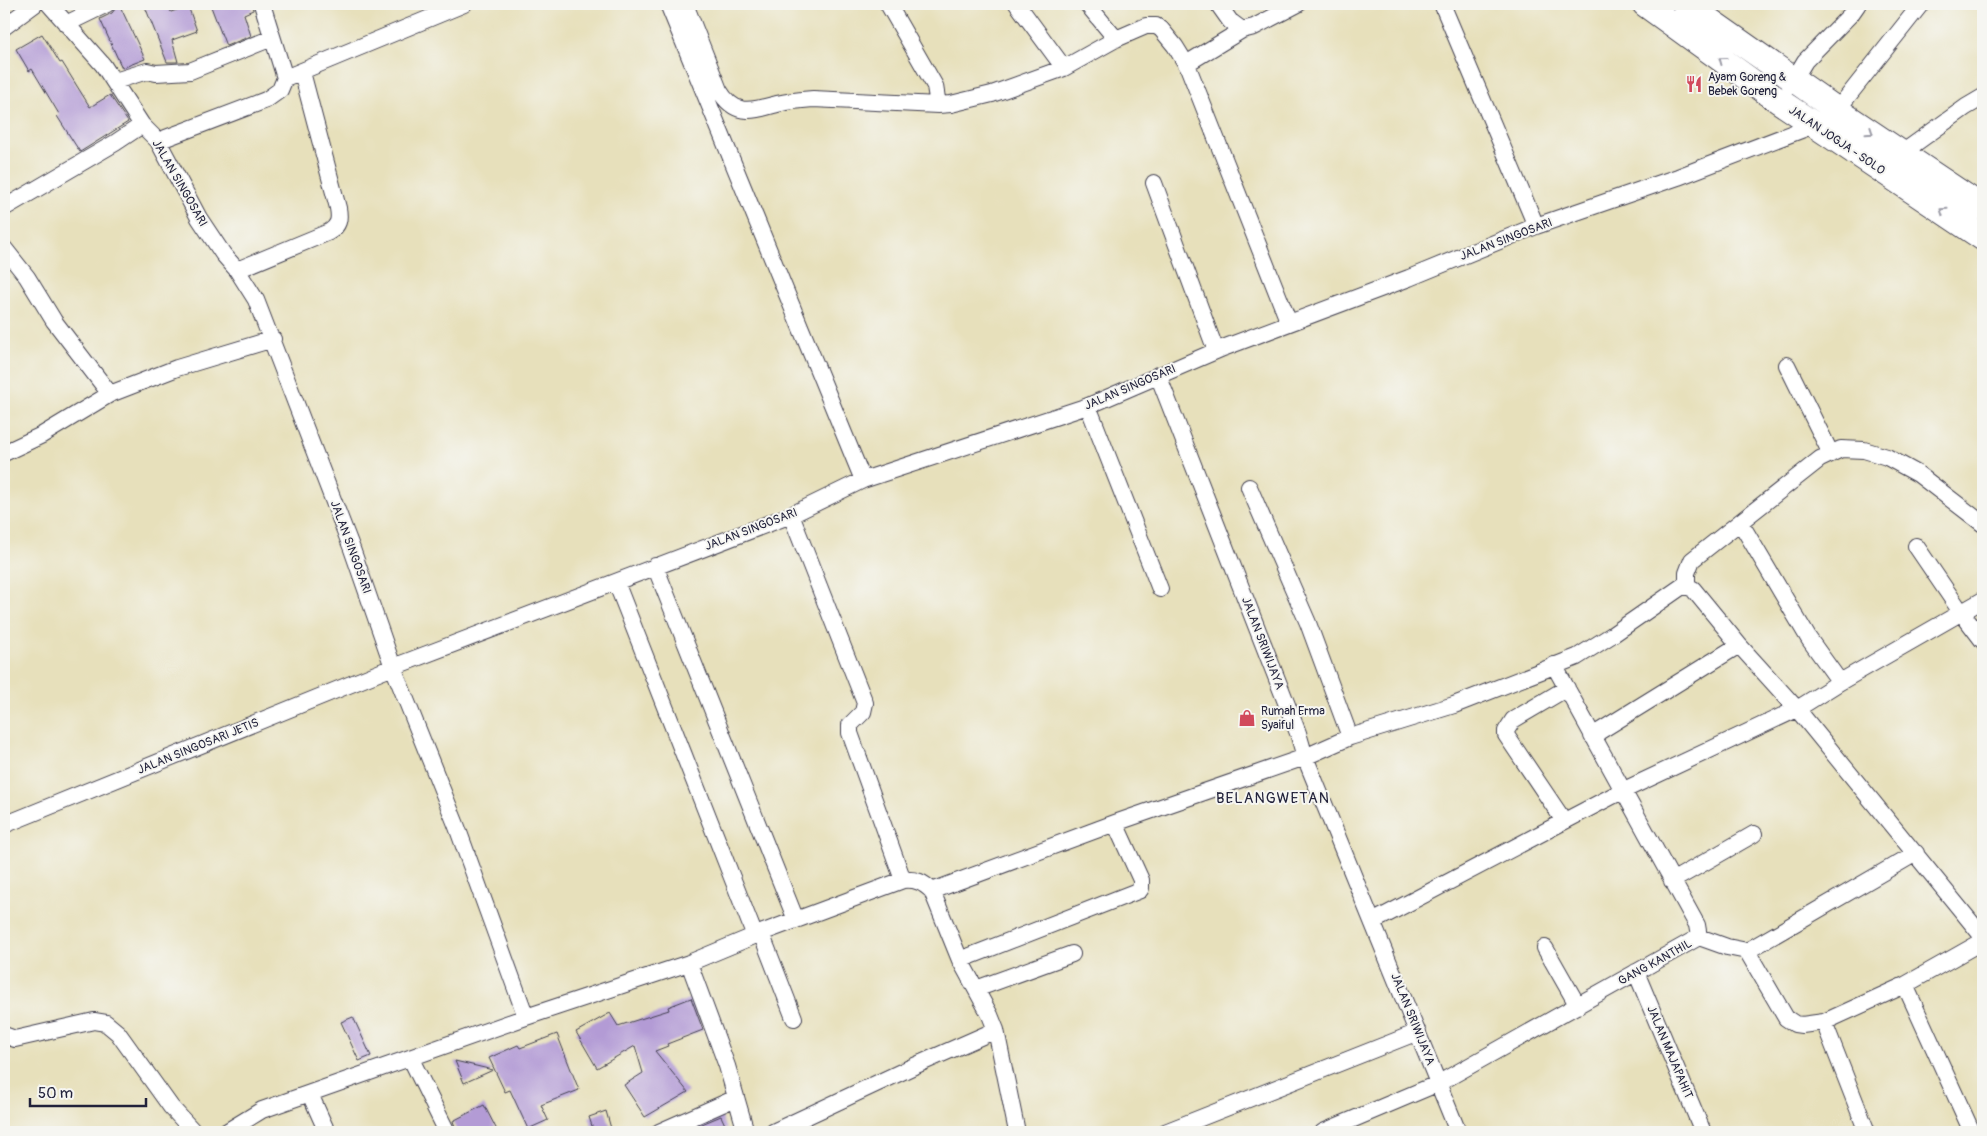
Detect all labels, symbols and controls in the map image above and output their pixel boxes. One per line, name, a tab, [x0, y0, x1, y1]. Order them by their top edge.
one-way arrow	[1719, 57, 1728, 65]
place label: Ayam Goreng & Bebek Goreng	[1708, 70, 1786, 99]
restaurant icon: Ayam Goreng & Bebek Goreng	[1684, 74, 1704, 94]
street label: JALAN JOGJA - SOLO	[1786, 103, 1888, 178]
one-way arrow	[1864, 126, 1873, 135]
street label: JALAN SINGOSARI	[149, 137, 211, 229]
one-way arrow	[1939, 208, 1948, 217]
street label: JALAN SINGOSARI	[1458, 215, 1555, 264]
street label: JALAN SINGOSARI	[1082, 361, 1178, 414]
street label: JALAN SINGOSARI	[327, 499, 374, 596]
street label: JALAN SINGOSARI	[703, 505, 800, 554]
street label: JALAN SRIWIJAYA	[1238, 595, 1287, 692]
place label: Rumah Erma Syaiful	[1261, 704, 1325, 733]
shop icon: Rumah Erma Syaiful	[1237, 708, 1257, 728]
street label: JALAN SINGOSARI JETIS	[135, 715, 261, 778]
district label: BELANGWETAN	[1216, 789, 1330, 808]
street label: GANG KANTHIL	[1616, 936, 1695, 989]
street label: JALAN SRIWIJAYA	[1387, 971, 1438, 1068]
street label: JALAN MAJAPAHIT	[1643, 1003, 1696, 1101]
scale bar	[30, 1076, 146, 1108]
text: 50 m	[38, 1084, 73, 1103]

